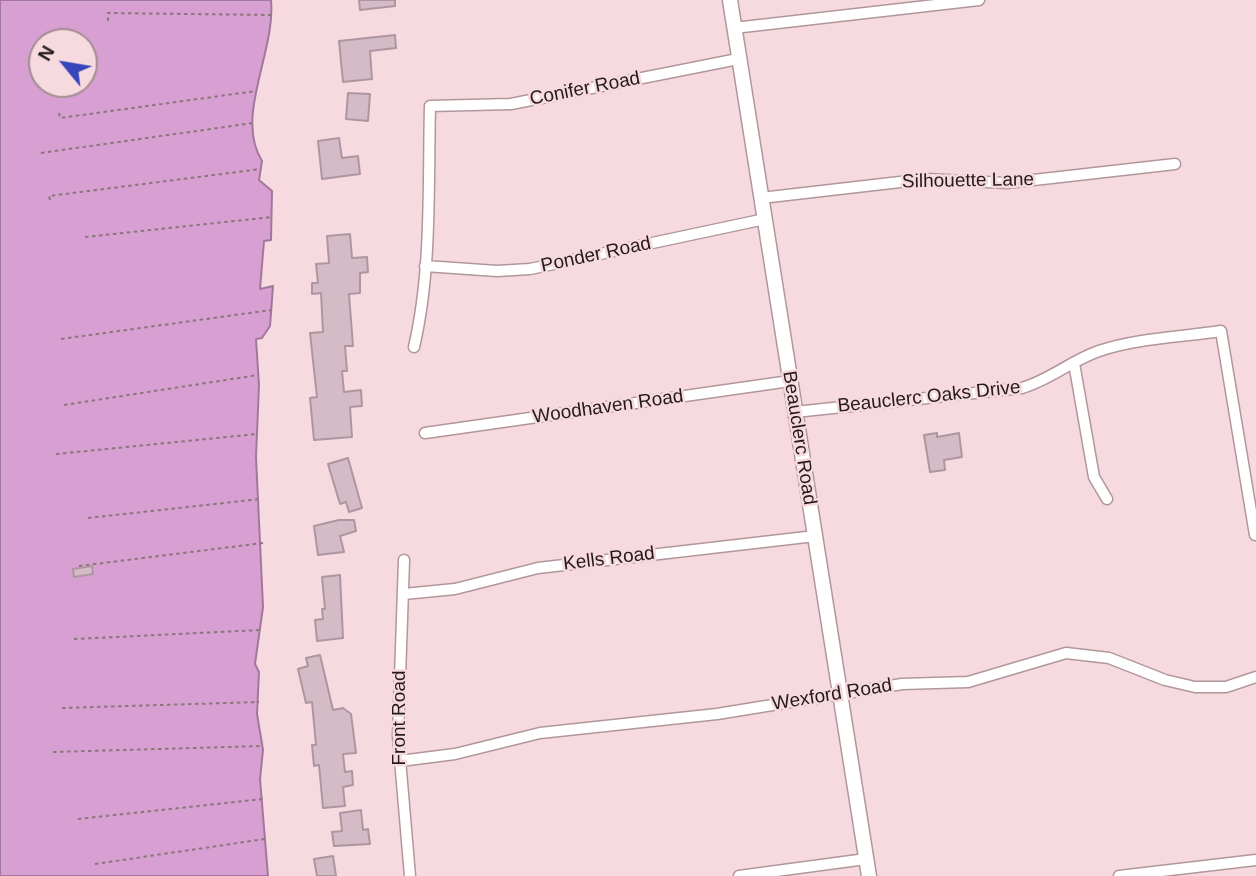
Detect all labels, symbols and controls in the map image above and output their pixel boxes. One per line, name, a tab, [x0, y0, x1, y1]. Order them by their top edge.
north arrow	[28, 28, 98, 98]
text: N	[34, 42, 59, 64]
street label: Conifer Road	[528, 67, 642, 111]
street label: Silhouette Lane	[902, 168, 1034, 194]
street label: Ponder Road	[539, 232, 653, 278]
street label: Beauclerc Road	[777, 369, 821, 507]
street label: Beauclerc Oaks Drive	[836, 376, 1022, 418]
street label: Woodhaven Road	[531, 385, 685, 429]
street label: Kells Road	[562, 542, 656, 576]
street label: Front Road	[389, 670, 411, 766]
street label: Wexford Road	[770, 674, 894, 716]

